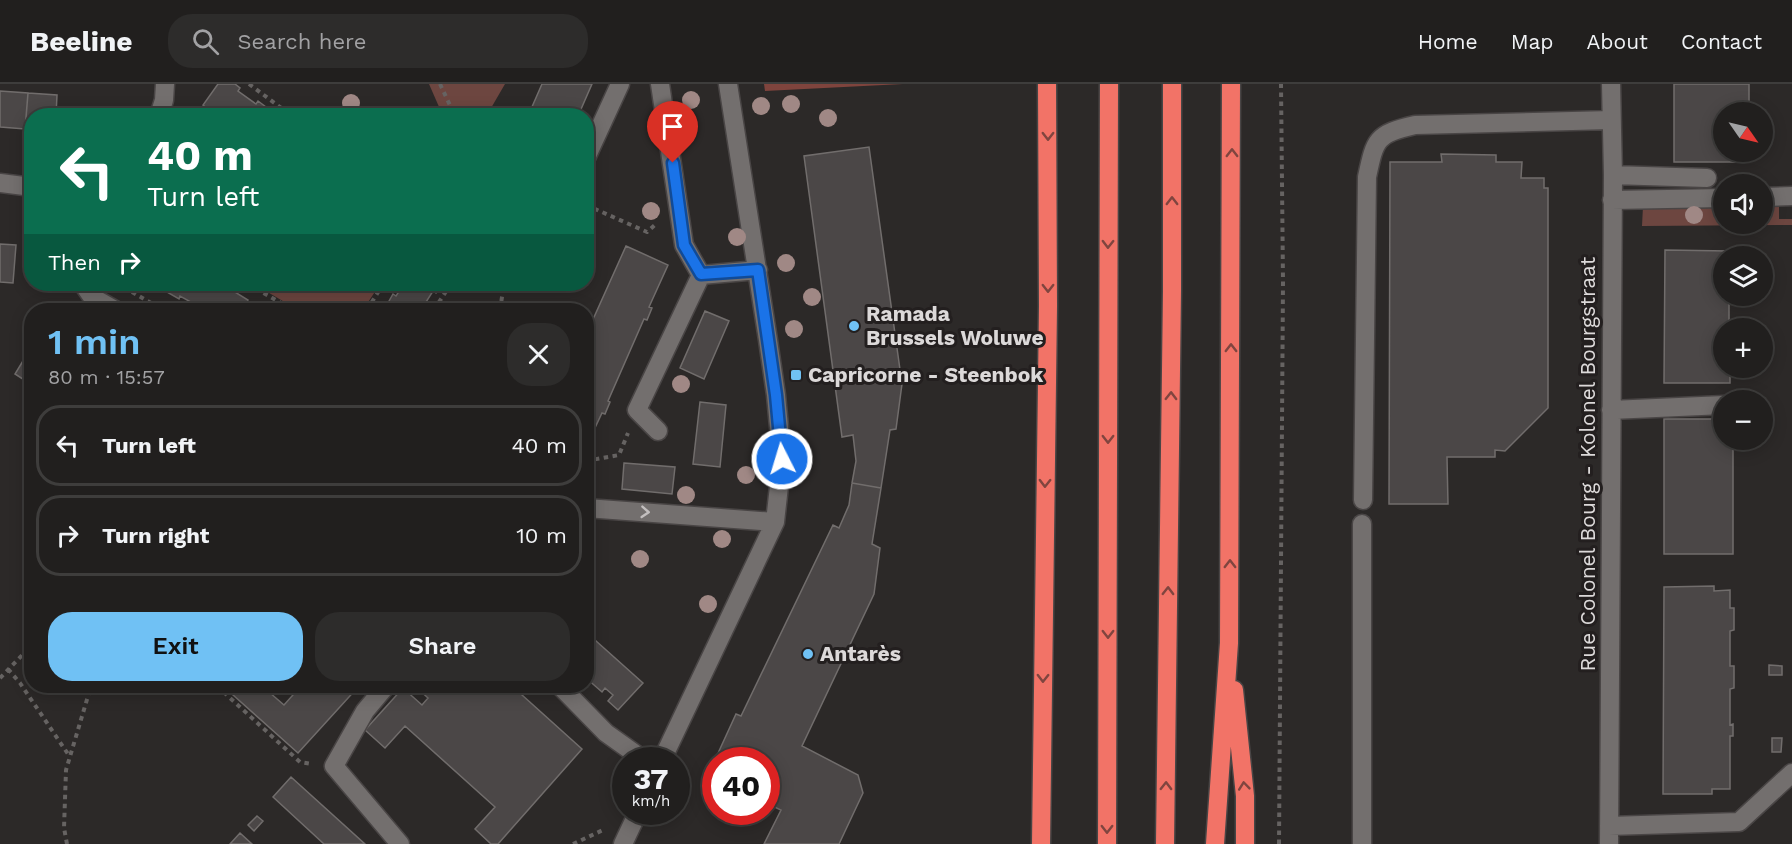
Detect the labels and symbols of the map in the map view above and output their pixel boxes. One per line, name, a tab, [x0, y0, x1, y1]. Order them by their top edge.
pin	[647, 101, 698, 163]
north arrow	[1713, 102, 1773, 162]
one-way arrow	[1041, 131, 1054, 140]
one-way arrow	[1226, 148, 1238, 157]
one-way arrow	[1166, 196, 1178, 205]
one-way arrow	[1102, 239, 1114, 248]
street label: Rue Colonel Bourg - Kolonel Bourgstraat	[1575, 256, 1600, 671]
one-way arrow	[1042, 284, 1054, 293]
place label: Ramada Brussels Woluwe	[866, 301, 1044, 350]
marker: Ramada Brussels Woluwe	[847, 319, 861, 333]
one-way arrow	[1225, 343, 1237, 352]
place label: Capricorne - Steenbok	[808, 362, 1044, 387]
marker: Capricorne - Steenbok	[789, 368, 803, 382]
one-way arrow	[1165, 391, 1177, 400]
position arrow	[750, 427, 814, 491]
one-way arrow	[1102, 434, 1114, 443]
one-way arrow	[1039, 479, 1051, 488]
one-way arrow	[640, 505, 649, 518]
one-way arrow	[1224, 559, 1236, 568]
one-way arrow	[1162, 586, 1175, 595]
one-way arrow	[1102, 629, 1115, 638]
place label: Antarès	[820, 641, 901, 666]
marker: Antarès	[801, 647, 815, 661]
one-way arrow	[1036, 674, 1049, 683]
speed limit sign: 40	[702, 747, 780, 825]
one-way arrow	[1160, 781, 1172, 790]
one-way arrow	[1238, 781, 1251, 790]
one-way arrow	[1101, 824, 1113, 833]

